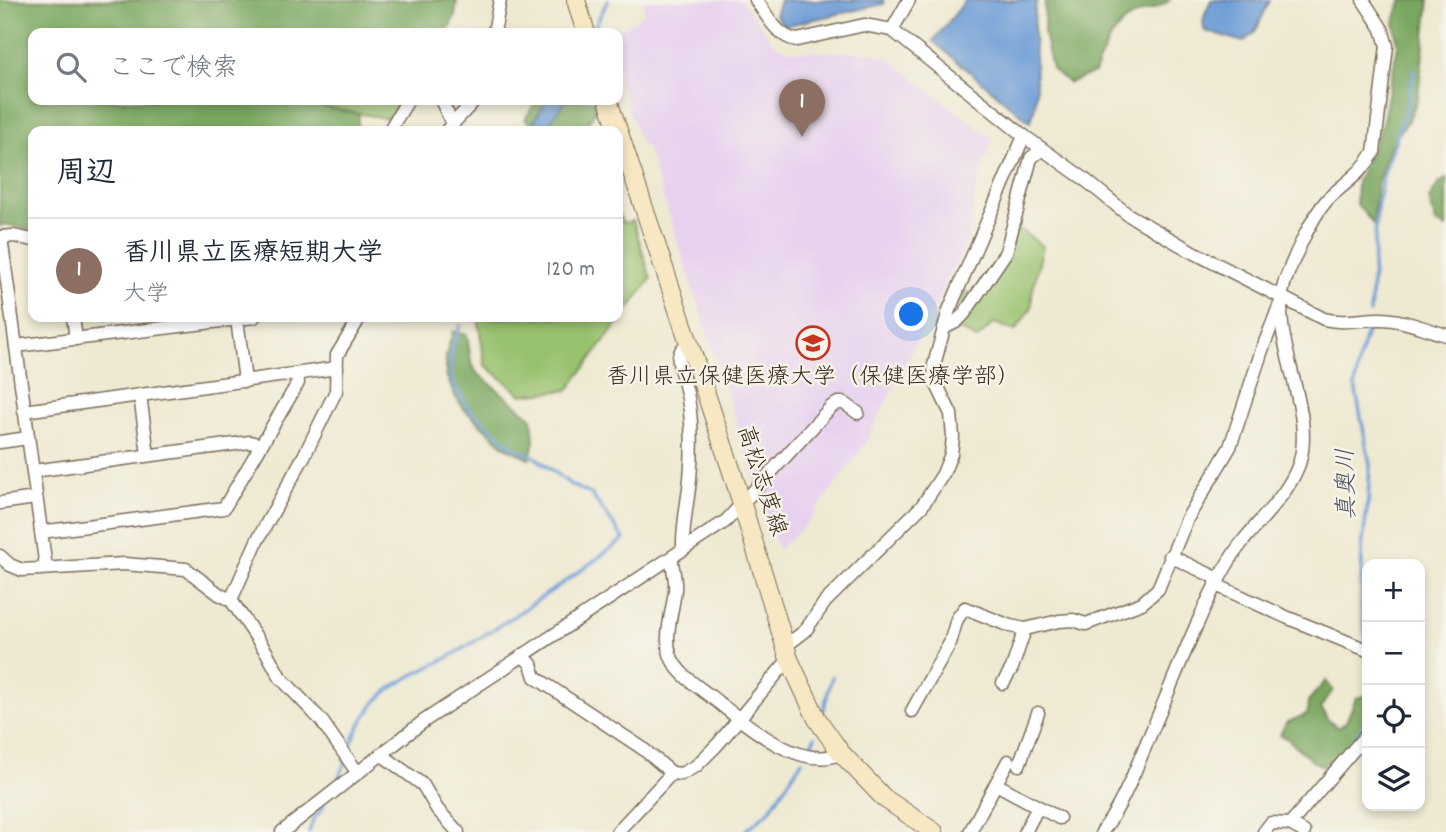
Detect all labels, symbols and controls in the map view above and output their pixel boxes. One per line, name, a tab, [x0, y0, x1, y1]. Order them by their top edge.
search box	[28, 28, 623, 105]
icon: search	[52, 48, 90, 86]
text: ここで検索	[108, 51, 238, 88]
pin: 1	[779, 79, 825, 137]
text: 周辺	[56, 154, 116, 197]
text: 香川県立医療短期大学	[123, 236, 383, 273]
text: 1	[76, 254, 82, 287]
text: 120 m	[546, 254, 595, 287]
text: 大学	[123, 279, 169, 312]
your location	[894, 297, 928, 331]
school or university icon: 香川県立保健医療大学（保健医療学部）	[794, 324, 832, 362]
place label: 香川県立保健医療大学（保健医療学部）	[606, 362, 1020, 395]
street label: 高松志度線	[727, 421, 793, 541]
water label: 真奥川	[1330, 448, 1366, 520]
map controls	[1362, 559, 1425, 811]
button: +	[1362, 559, 1425, 622]
button: −	[1362, 622, 1425, 685]
button: locate	[1362, 685, 1425, 748]
button: layers	[1362, 748, 1425, 811]

